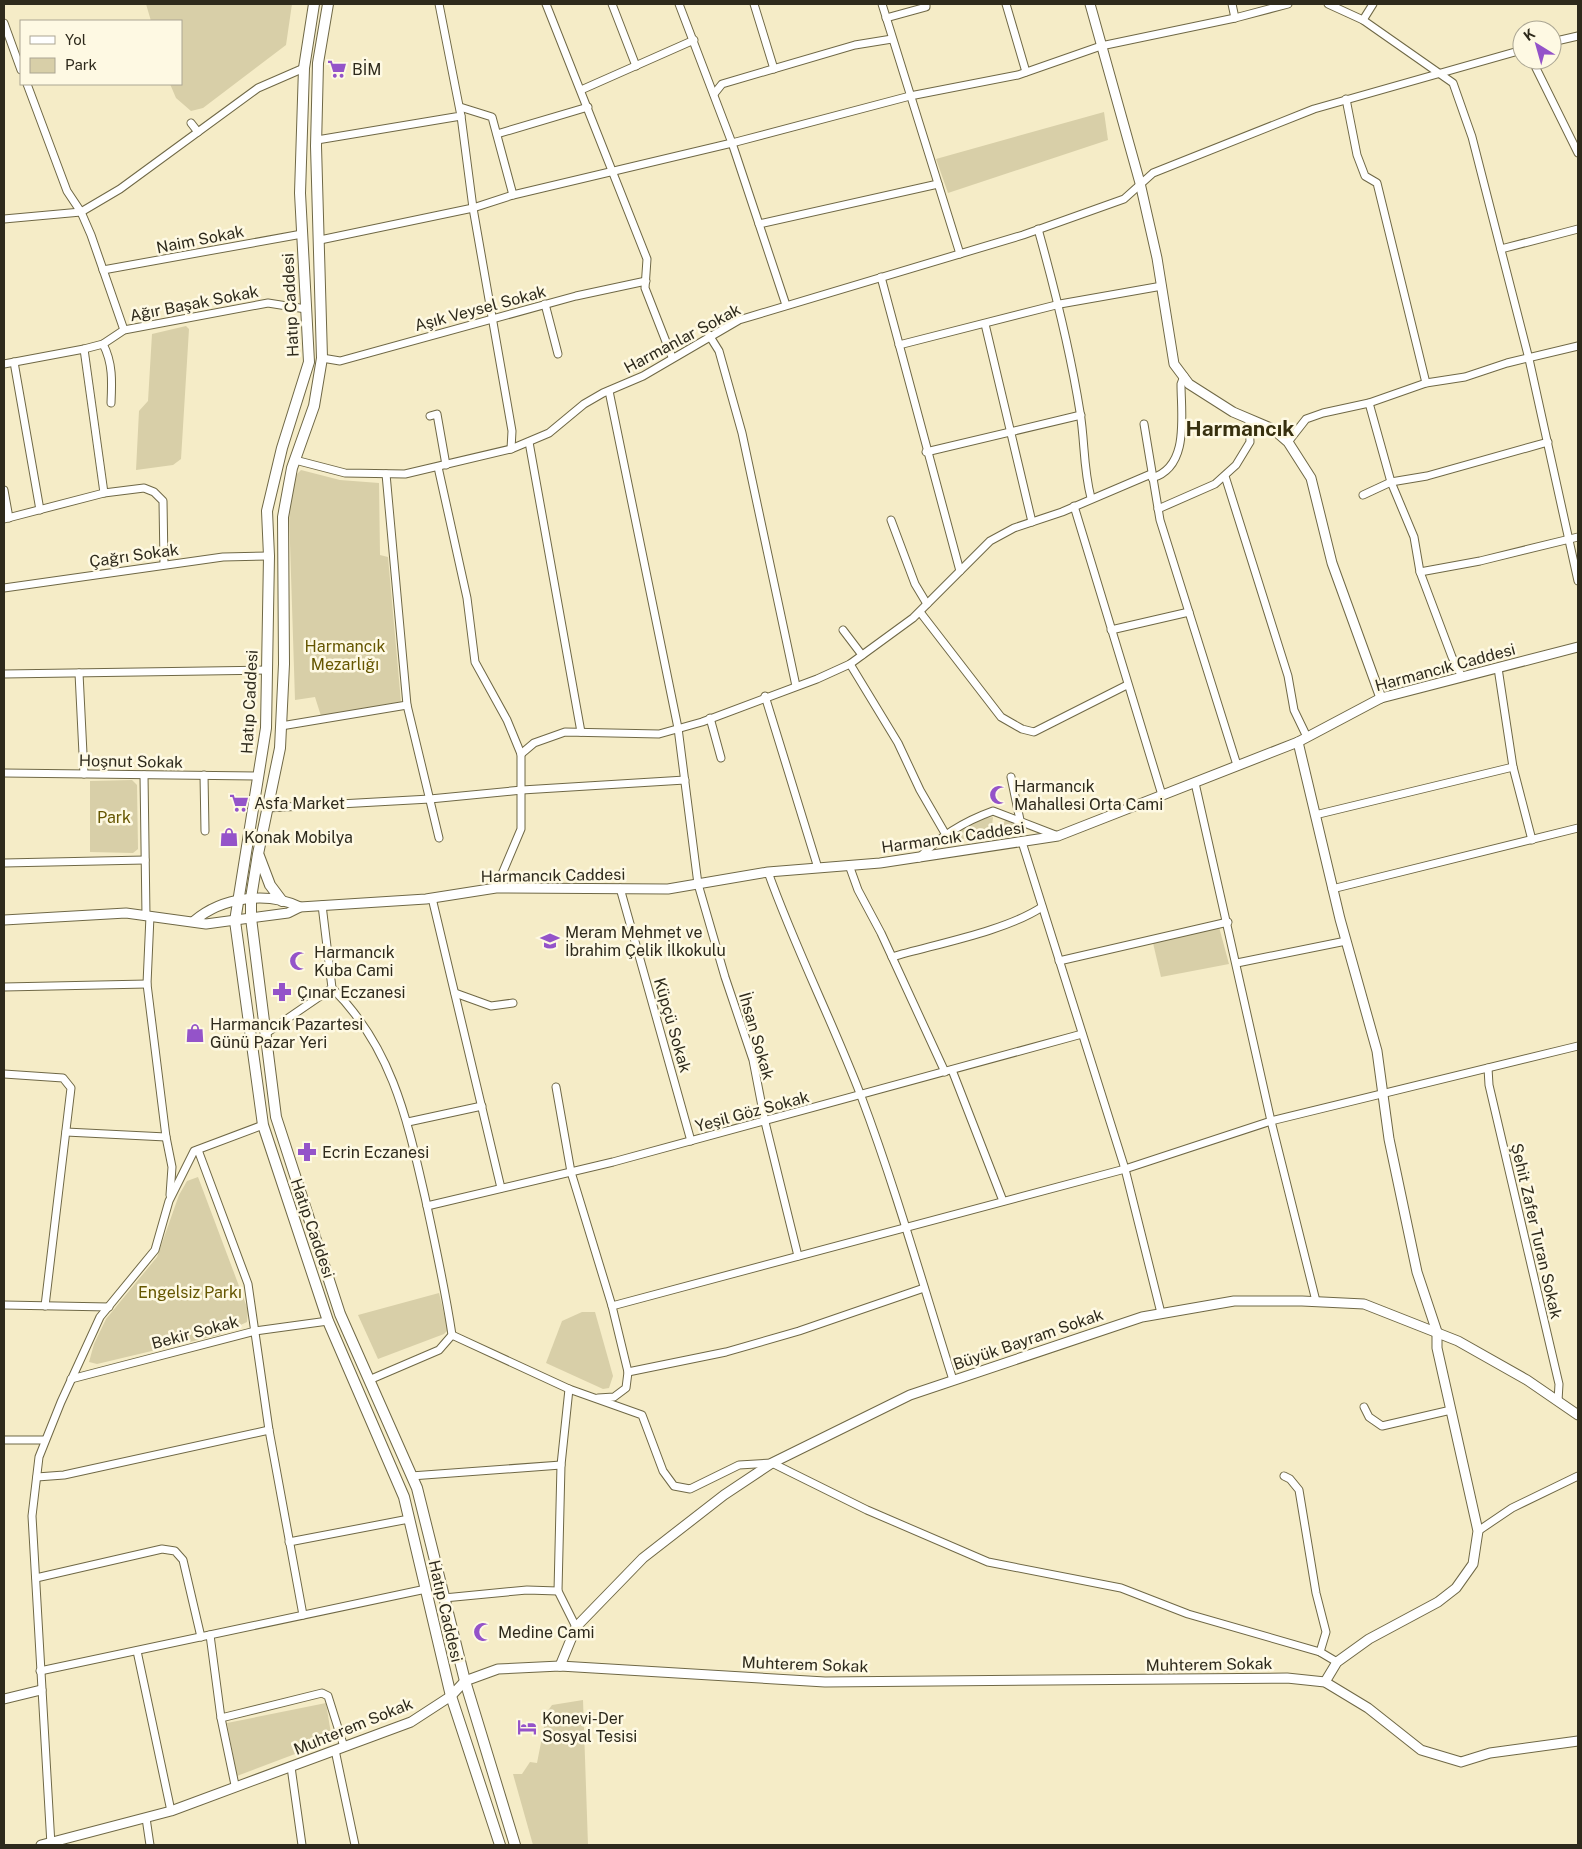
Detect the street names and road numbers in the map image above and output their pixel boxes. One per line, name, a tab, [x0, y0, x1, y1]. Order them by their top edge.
street label: Naim Sokak	[155, 222, 246, 257]
street label: Hatıp Caddesi	[278, 252, 303, 357]
street label: Ağır Başak Sokak	[128, 282, 260, 325]
street label: Aşık Veysel Sokak	[412, 282, 548, 335]
street label: Harmanlar Sokak	[621, 300, 744, 377]
street label: Çağrı Sokak	[88, 540, 180, 571]
street label: Harmancık Caddesi	[1373, 640, 1517, 695]
street label: Hatıp Caddesi	[237, 650, 262, 755]
street label: Hoşnut Sokak	[79, 751, 183, 772]
street label: Harmancık Caddesi	[880, 818, 1026, 857]
street label: Harmancık Caddesi	[481, 865, 625, 886]
street label: Küpçü Sokak	[650, 976, 695, 1075]
street label: İhsan Sokak	[735, 990, 779, 1082]
street label: Yeşil Göz Sokak	[693, 1087, 811, 1136]
street label: Şehit Zafer Turan Sokak	[1507, 1141, 1566, 1321]
street label: Hatıp Caddesi	[287, 1176, 338, 1280]
street label: Büyük Bayram Sokak	[951, 1305, 1106, 1374]
street label: Bekir Sokak	[149, 1312, 241, 1353]
street label: Hatıp Caddesi	[425, 1558, 466, 1664]
street label: Muhterem Sokak	[741, 1653, 869, 1676]
street label: Muhterem Sokak	[1145, 1654, 1273, 1675]
street label: Muhterem Sokak	[291, 1694, 416, 1759]

